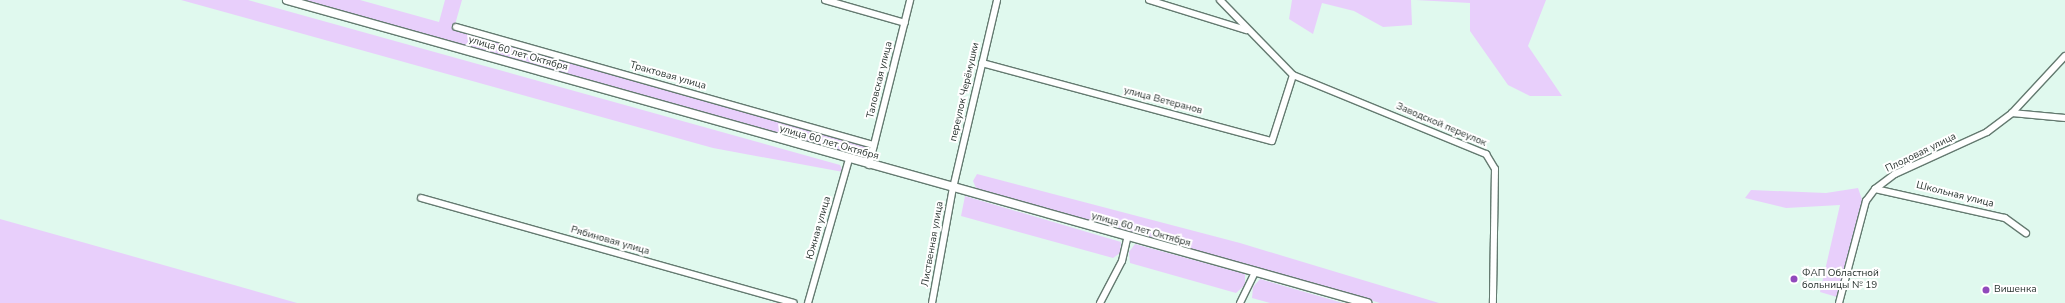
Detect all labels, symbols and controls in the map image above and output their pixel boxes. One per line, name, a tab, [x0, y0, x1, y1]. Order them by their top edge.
street label: улица 60 лет Октября	[467, 34, 569, 74]
street label: Таловская улица	[865, 40, 895, 120]
street label: переулок Черёмушки	[948, 41, 982, 143]
street label: Трактовая улица	[629, 59, 707, 93]
street label: улица Ветеранов	[1122, 85, 1204, 117]
street label: Заводской переулок	[1394, 101, 1488, 149]
street label: улица 60 лет Октября	[778, 123, 880, 163]
street label: Плодовая улица	[1884, 131, 1958, 175]
street label: Школьная улица	[1915, 180, 1995, 210]
street label: Южная улица	[804, 195, 834, 261]
street label: Лиственная улица	[920, 200, 946, 288]
street label: улица 60 лет Октября	[1090, 210, 1192, 250]
street label: Рябиновая улица	[569, 224, 651, 258]
place label: ФАП Областной больницы № 19	[1802, 267, 1879, 290]
marker: ФАП Областной больницы № 19	[1789, 274, 1799, 284]
place label: Вишенка	[1994, 284, 2037, 296]
marker: Вишенка	[1981, 285, 1991, 295]

